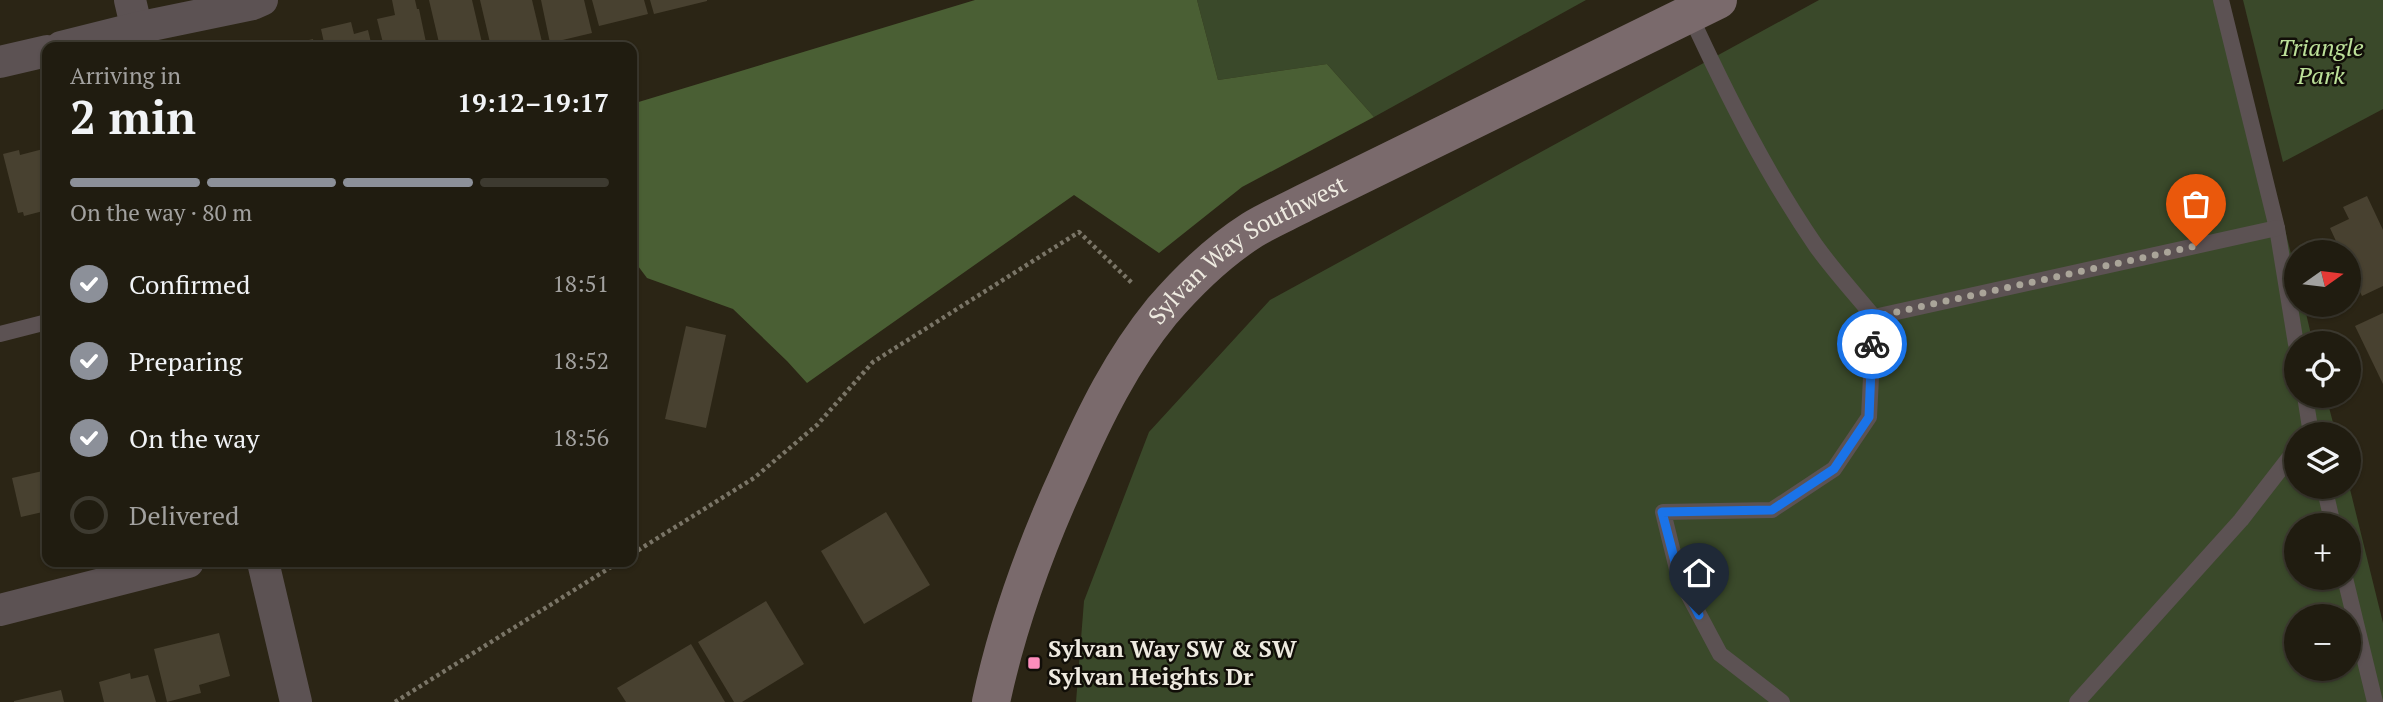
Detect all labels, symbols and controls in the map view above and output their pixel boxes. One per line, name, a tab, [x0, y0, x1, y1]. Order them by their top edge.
park label: Triangle Park	[2278, 31, 2364, 91]
text: Arriving in	[70, 60, 181, 91]
text: 19:12–19:17	[457, 85, 609, 119]
text: 2 min	[70, 86, 196, 147]
street label: Sylvan Way Southwest	[1140, 168, 1352, 331]
pin	[2166, 174, 2226, 246]
icon: bag	[2177, 185, 2215, 223]
text: On the way · 80 m	[70, 197, 252, 228]
north arrow	[2284, 240, 2361, 317]
map controls	[2284, 240, 2361, 681]
icon: check	[70, 265, 108, 303]
text: Confirmed	[129, 267, 250, 301]
text: 18:51	[552, 268, 609, 299]
courier	[1837, 309, 1907, 379]
icon: bike	[1853, 325, 1891, 363]
button: locate	[2284, 331, 2361, 408]
icon: check	[70, 342, 108, 380]
text: Preparing	[129, 344, 242, 378]
text: 18:52	[552, 345, 609, 376]
icon: check	[70, 419, 108, 457]
text: On the way	[129, 421, 260, 455]
text: 18:56	[552, 422, 609, 453]
button: layers	[2284, 422, 2361, 499]
text: Delivered	[129, 498, 239, 532]
button: +	[2284, 513, 2361, 590]
pin	[1669, 543, 1729, 615]
icon: home	[1680, 554, 1718, 592]
button: −	[2284, 604, 2361, 681]
place label: Sylvan Way SW & SW Sylvan Heights Dr	[1048, 632, 1297, 692]
marker: Sylvan Way SW & SW Sylvan Heights Dr	[1026, 655, 1042, 671]

